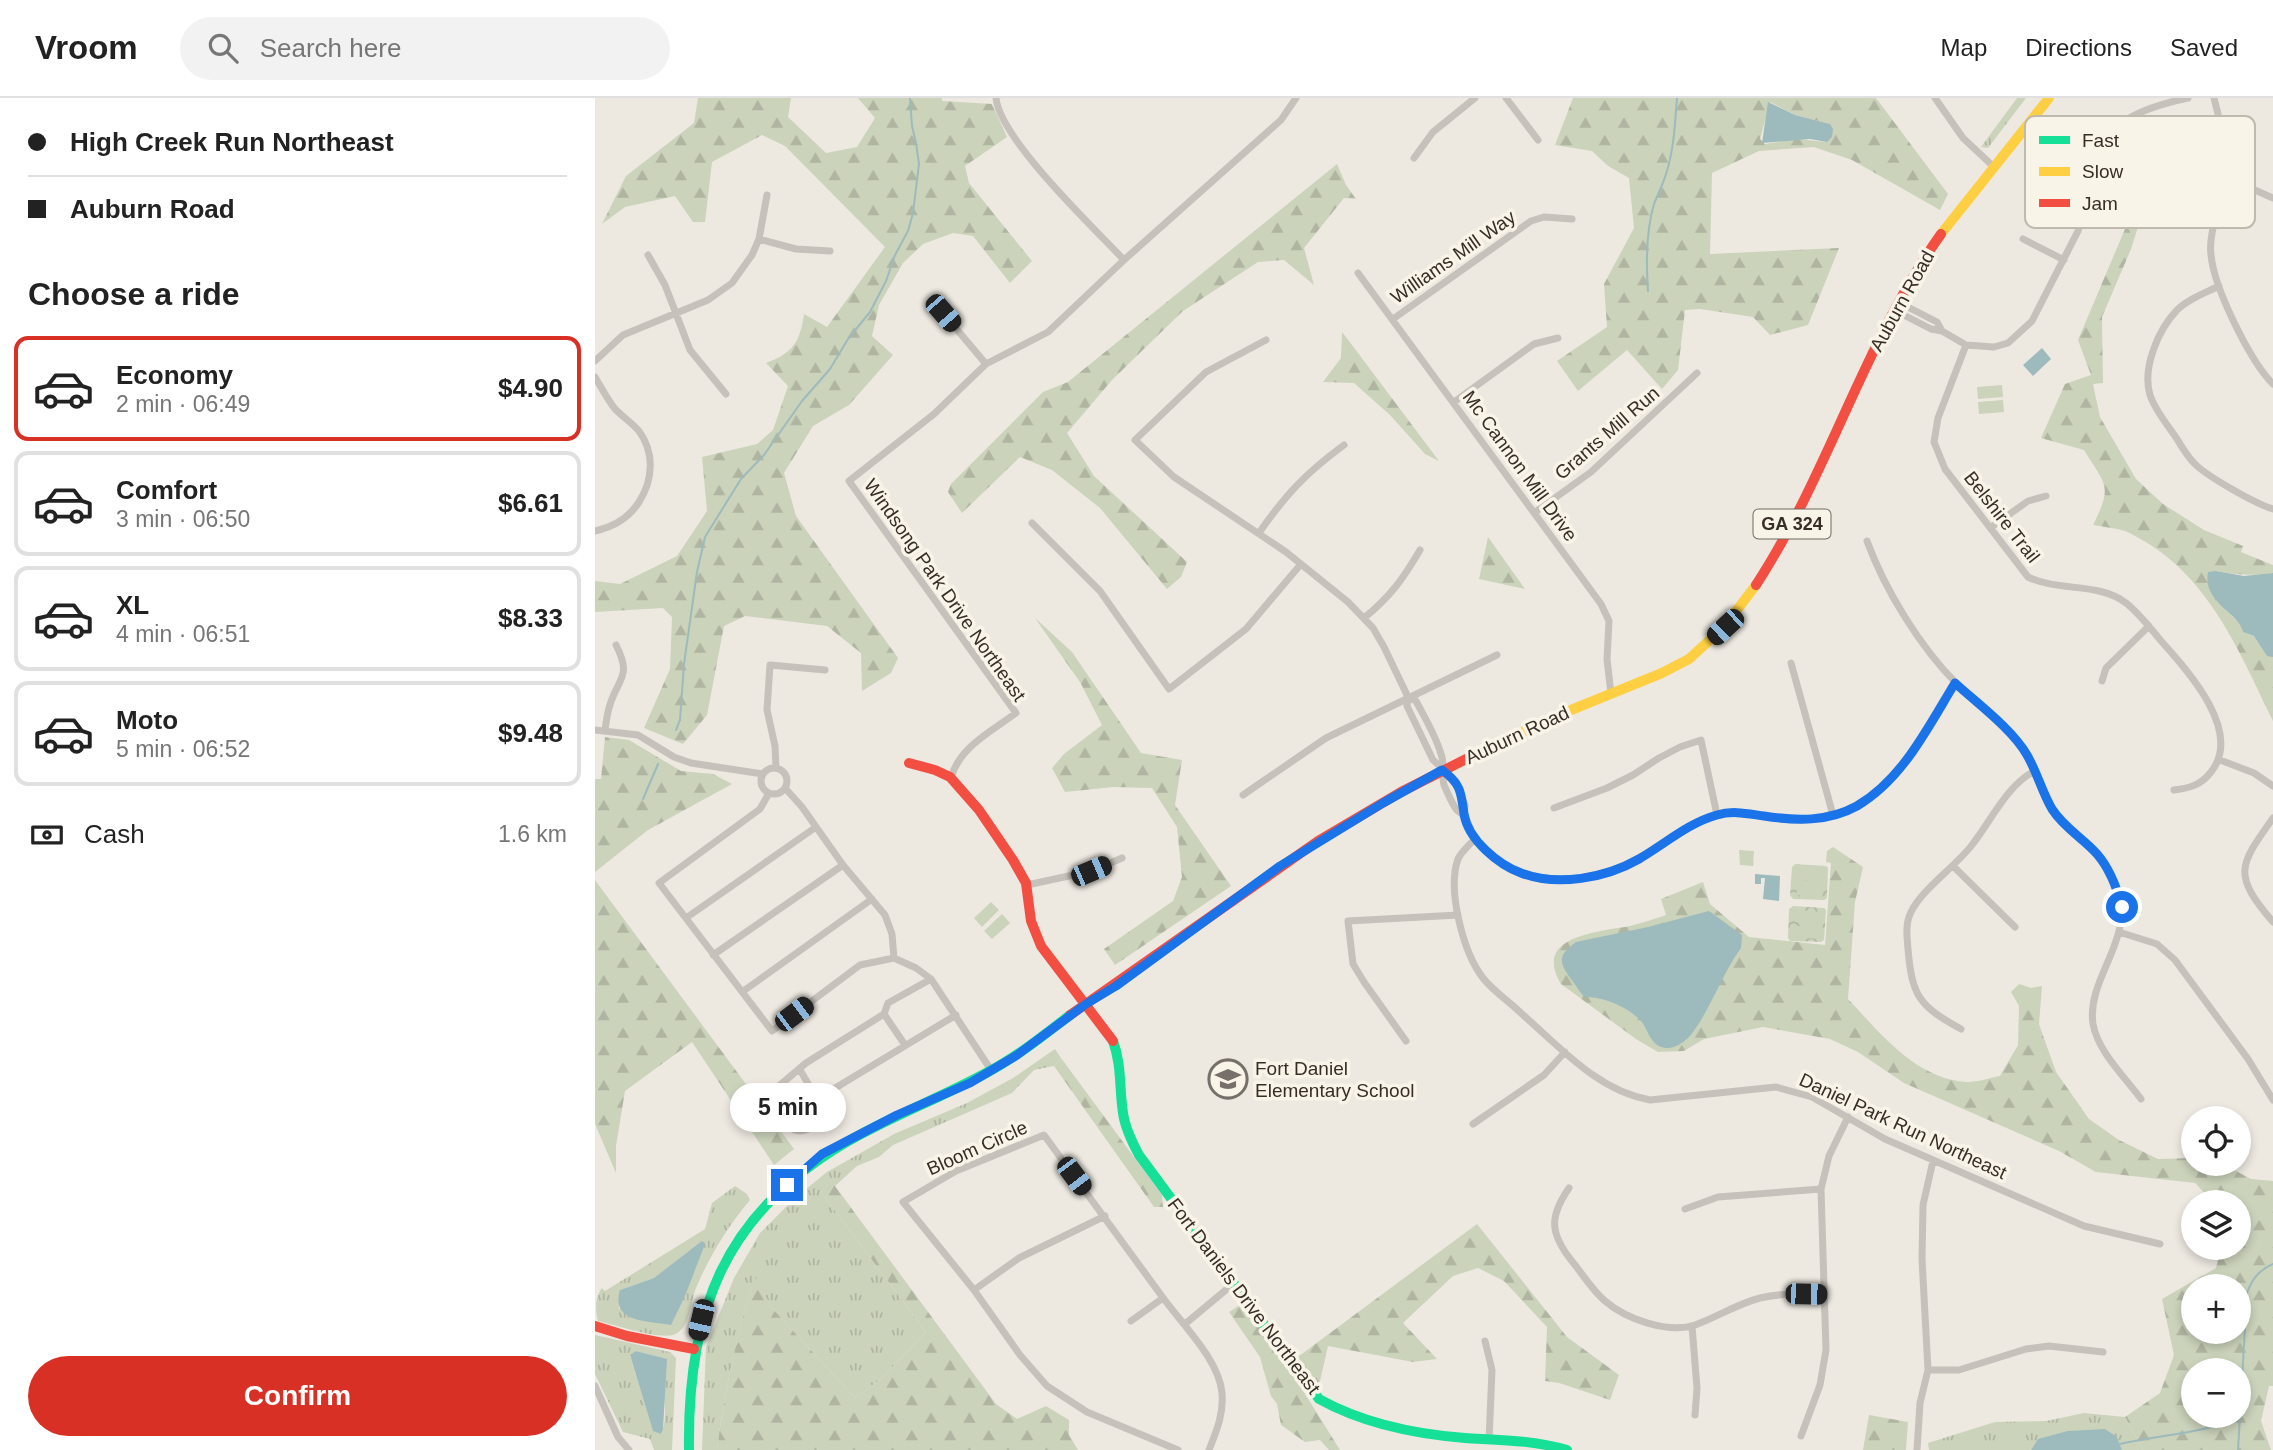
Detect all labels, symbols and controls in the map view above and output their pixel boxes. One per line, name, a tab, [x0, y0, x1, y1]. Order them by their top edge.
search box	[180, 17, 670, 80]
text: Vroom	[35, 29, 138, 66]
icon: search	[204, 29, 242, 67]
text: Search here	[260, 33, 401, 63]
text: Map	[1941, 34, 1987, 61]
text: Directions	[2025, 34, 2132, 61]
text: Saved	[2170, 34, 2238, 61]
legend	[2025, 116, 2255, 228]
text: High Creek Run Northeast	[70, 127, 394, 157]
text: Fast	[2082, 130, 2120, 151]
text: Slow	[2082, 161, 2123, 182]
text: Jam	[2082, 193, 2118, 214]
text: Auburn Road	[70, 194, 235, 224]
street label: Williams Mill Way	[1387, 206, 1520, 308]
street label: Auburn Road	[1866, 247, 1938, 355]
text: Choose a ride	[28, 276, 240, 312]
car	[922, 290, 965, 336]
icon: car	[32, 357, 95, 420]
text: Economy	[116, 360, 233, 390]
text: $4.90	[498, 373, 563, 403]
street label: Grants Mill Run	[1551, 382, 1663, 484]
street label: Mc Cannon Mill Drive	[1458, 387, 1582, 545]
text: 2 min · 06:49	[116, 391, 250, 417]
street label: Belshire Trail	[1960, 467, 2044, 567]
icon: car	[32, 472, 95, 535]
text: Comfort	[116, 475, 217, 505]
street label: Windsong Park Drive Northeast	[860, 475, 1030, 706]
text: $6.61	[498, 488, 563, 518]
text: 3 min · 06:50	[116, 506, 250, 532]
road number: GA 324	[1753, 510, 1831, 538]
icon: car	[32, 587, 95, 650]
text: XL	[116, 590, 149, 620]
text: $8.33	[498, 603, 563, 633]
car	[1703, 605, 1748, 649]
text: 4 min · 06:51	[116, 621, 250, 647]
icon: car	[32, 702, 95, 765]
street label: Auburn Road	[1462, 702, 1572, 768]
text: Moto	[116, 705, 178, 735]
text: $9.48	[498, 718, 563, 748]
text: 5 min · 06:52	[116, 736, 250, 762]
icon: cash	[28, 816, 66, 854]
text: Cash	[84, 819, 145, 849]
text: 1.6 km	[498, 821, 567, 847]
car	[1068, 853, 1115, 889]
route start	[2106, 891, 2138, 923]
car	[771, 993, 818, 1035]
school or university icon: Fort Daniel Elementary School	[1207, 1058, 1249, 1100]
place label: Fort Daniel Elementary School	[1255, 1058, 1414, 1101]
street label: Daniel Park Run Northeast	[1796, 1069, 2011, 1184]
callout: 5 min	[729, 1084, 845, 1132]
text: 5 min	[758, 1094, 818, 1120]
map controls	[2181, 1106, 2251, 1428]
button: locate	[2181, 1106, 2251, 1176]
street label: Bloom Circle	[924, 1117, 1030, 1179]
car	[1053, 1153, 1096, 1199]
route end	[771, 1169, 803, 1201]
button: layers	[2181, 1190, 2251, 1260]
street label: Fort Daniels Drive Northeast	[1163, 1194, 1325, 1399]
button: +	[2181, 1274, 2251, 1344]
car	[1785, 1283, 1828, 1305]
car	[687, 1297, 716, 1343]
button: Confirm	[28, 1356, 567, 1436]
button: −	[2181, 1358, 2251, 1428]

